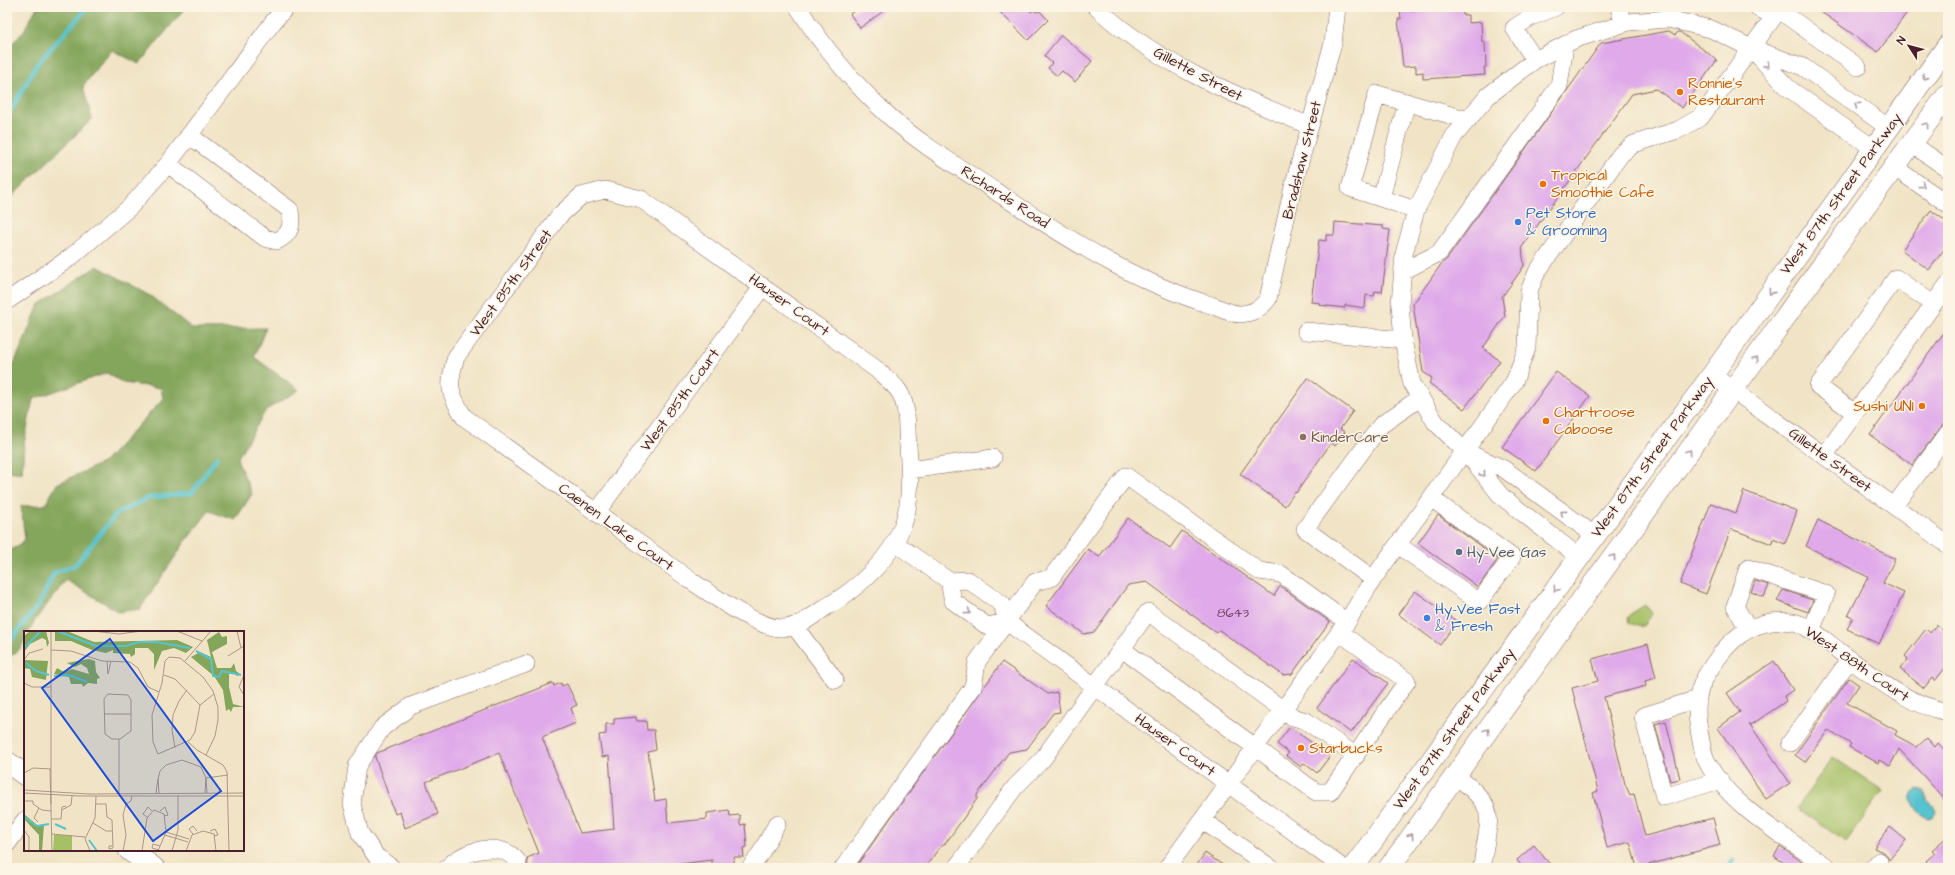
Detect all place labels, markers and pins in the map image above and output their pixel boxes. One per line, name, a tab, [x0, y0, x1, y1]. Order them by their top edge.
place label: Ronnie's Restaurant	[1688, 73, 1765, 111]
marker: Ronnie's Restaurant	[1675, 87, 1685, 97]
place label: Tropical Smoothie Cafe	[1551, 165, 1654, 203]
marker: Tropical Smoothie Cafe	[1538, 179, 1548, 189]
place label: Pet Store & Grooming	[1526, 203, 1607, 242]
marker: Pet Store & Grooming	[1513, 217, 1523, 227]
place label: Sushi UNI	[1853, 396, 1914, 417]
marker: Sushi UNI	[1917, 401, 1927, 411]
place label: Chartroose Caboose	[1554, 402, 1635, 440]
marker: Chartroose Caboose	[1541, 416, 1551, 426]
place label: KinderCare	[1311, 427, 1389, 448]
marker: KinderCare	[1298, 432, 1308, 442]
place label: Hy-Vee Gas	[1467, 542, 1547, 564]
marker: Hy-Vee Gas	[1454, 547, 1464, 557]
place label: Hy-Vee Fast & Fresh	[1435, 599, 1520, 637]
marker: Hy-Vee Fast & Fresh	[1422, 613, 1432, 623]
place label: Starbucks	[1309, 738, 1383, 759]
marker: Starbucks	[1296, 743, 1306, 753]

